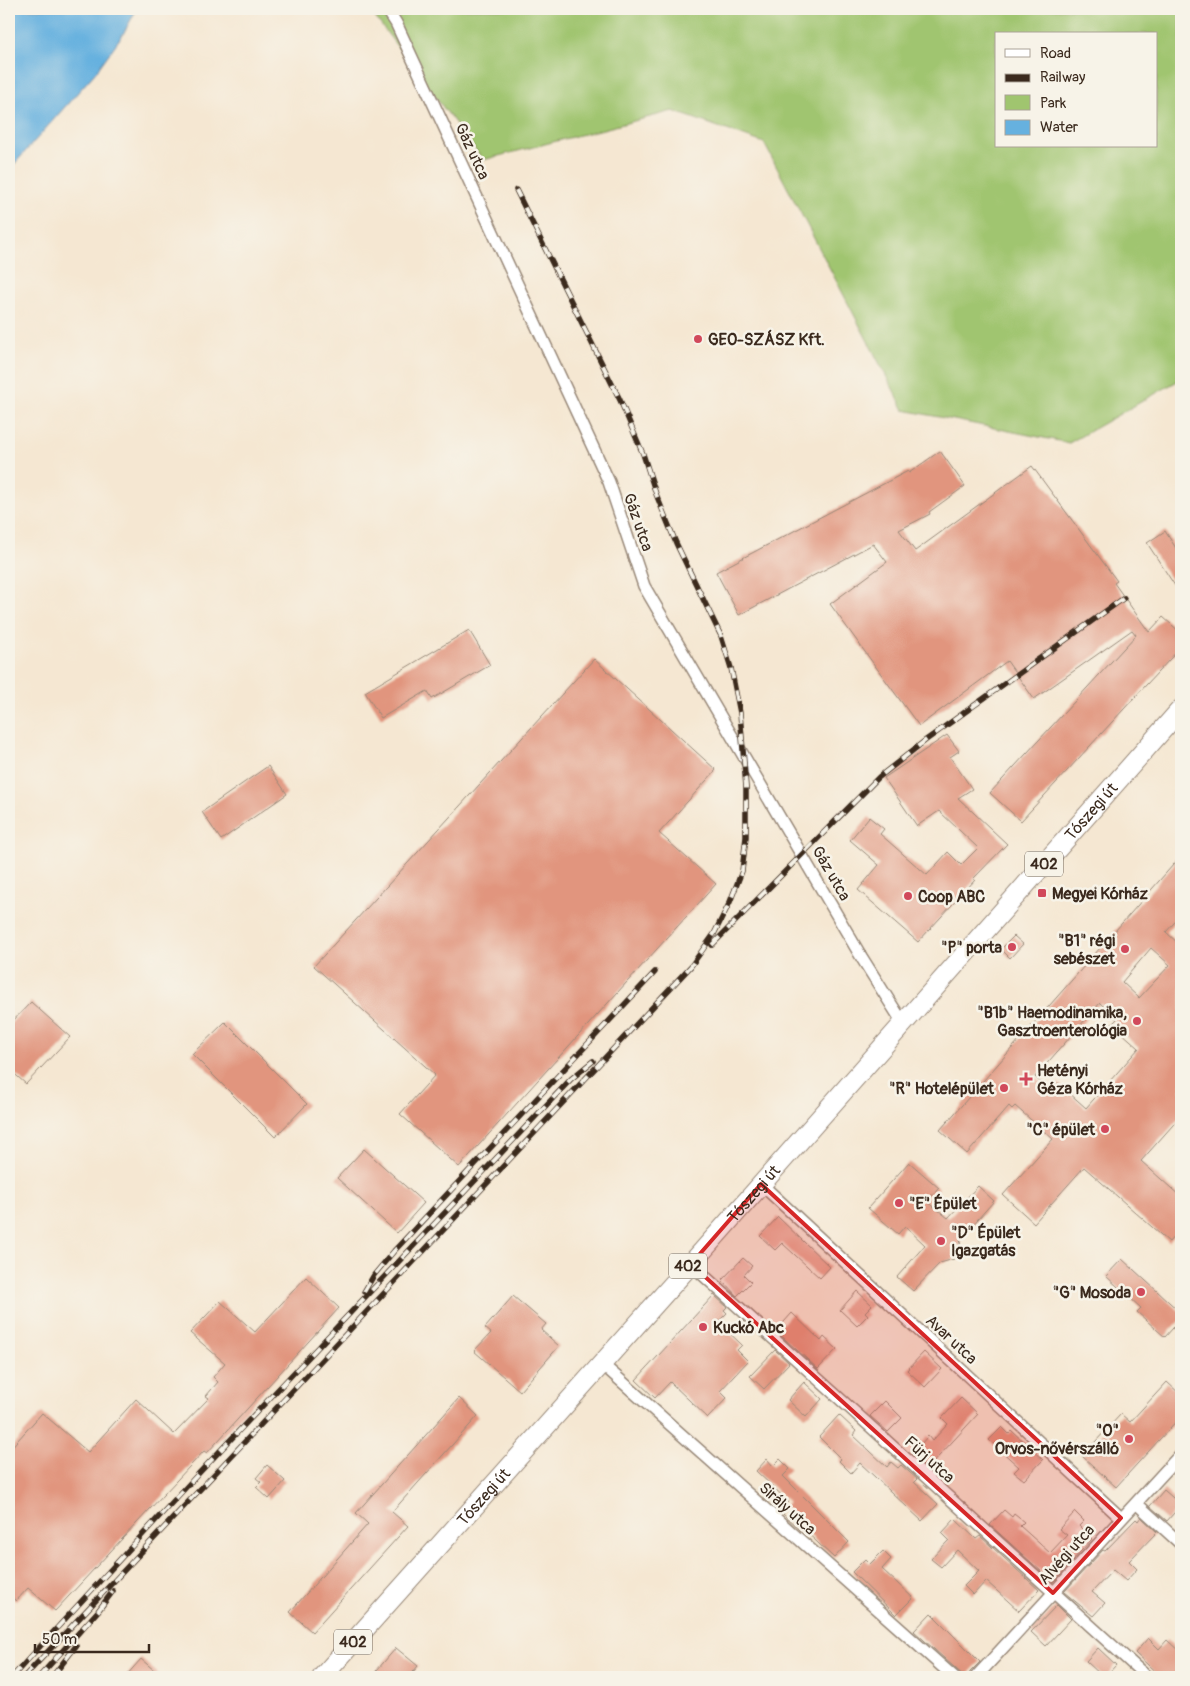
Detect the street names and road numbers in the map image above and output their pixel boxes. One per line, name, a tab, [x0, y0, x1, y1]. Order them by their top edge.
street label: Gáz utca	[450, 120, 494, 183]
street label: Gáz utca	[619, 491, 657, 554]
street label: Tószegi út	[1061, 778, 1123, 845]
street label: Gáz utca	[807, 843, 855, 904]
road number: 402	[1025, 852, 1063, 876]
street label: Tószegi út	[723, 1161, 785, 1227]
road number: 402	[669, 1254, 707, 1278]
street label: Avar utca	[921, 1311, 981, 1369]
street label: Fürj utca	[900, 1432, 959, 1488]
street label: Tószegi út	[453, 1464, 515, 1530]
street label: Sirály utca	[755, 1478, 820, 1539]
street label: Alvégi utca	[1034, 1520, 1099, 1589]
road number: 402	[334, 1630, 372, 1654]

